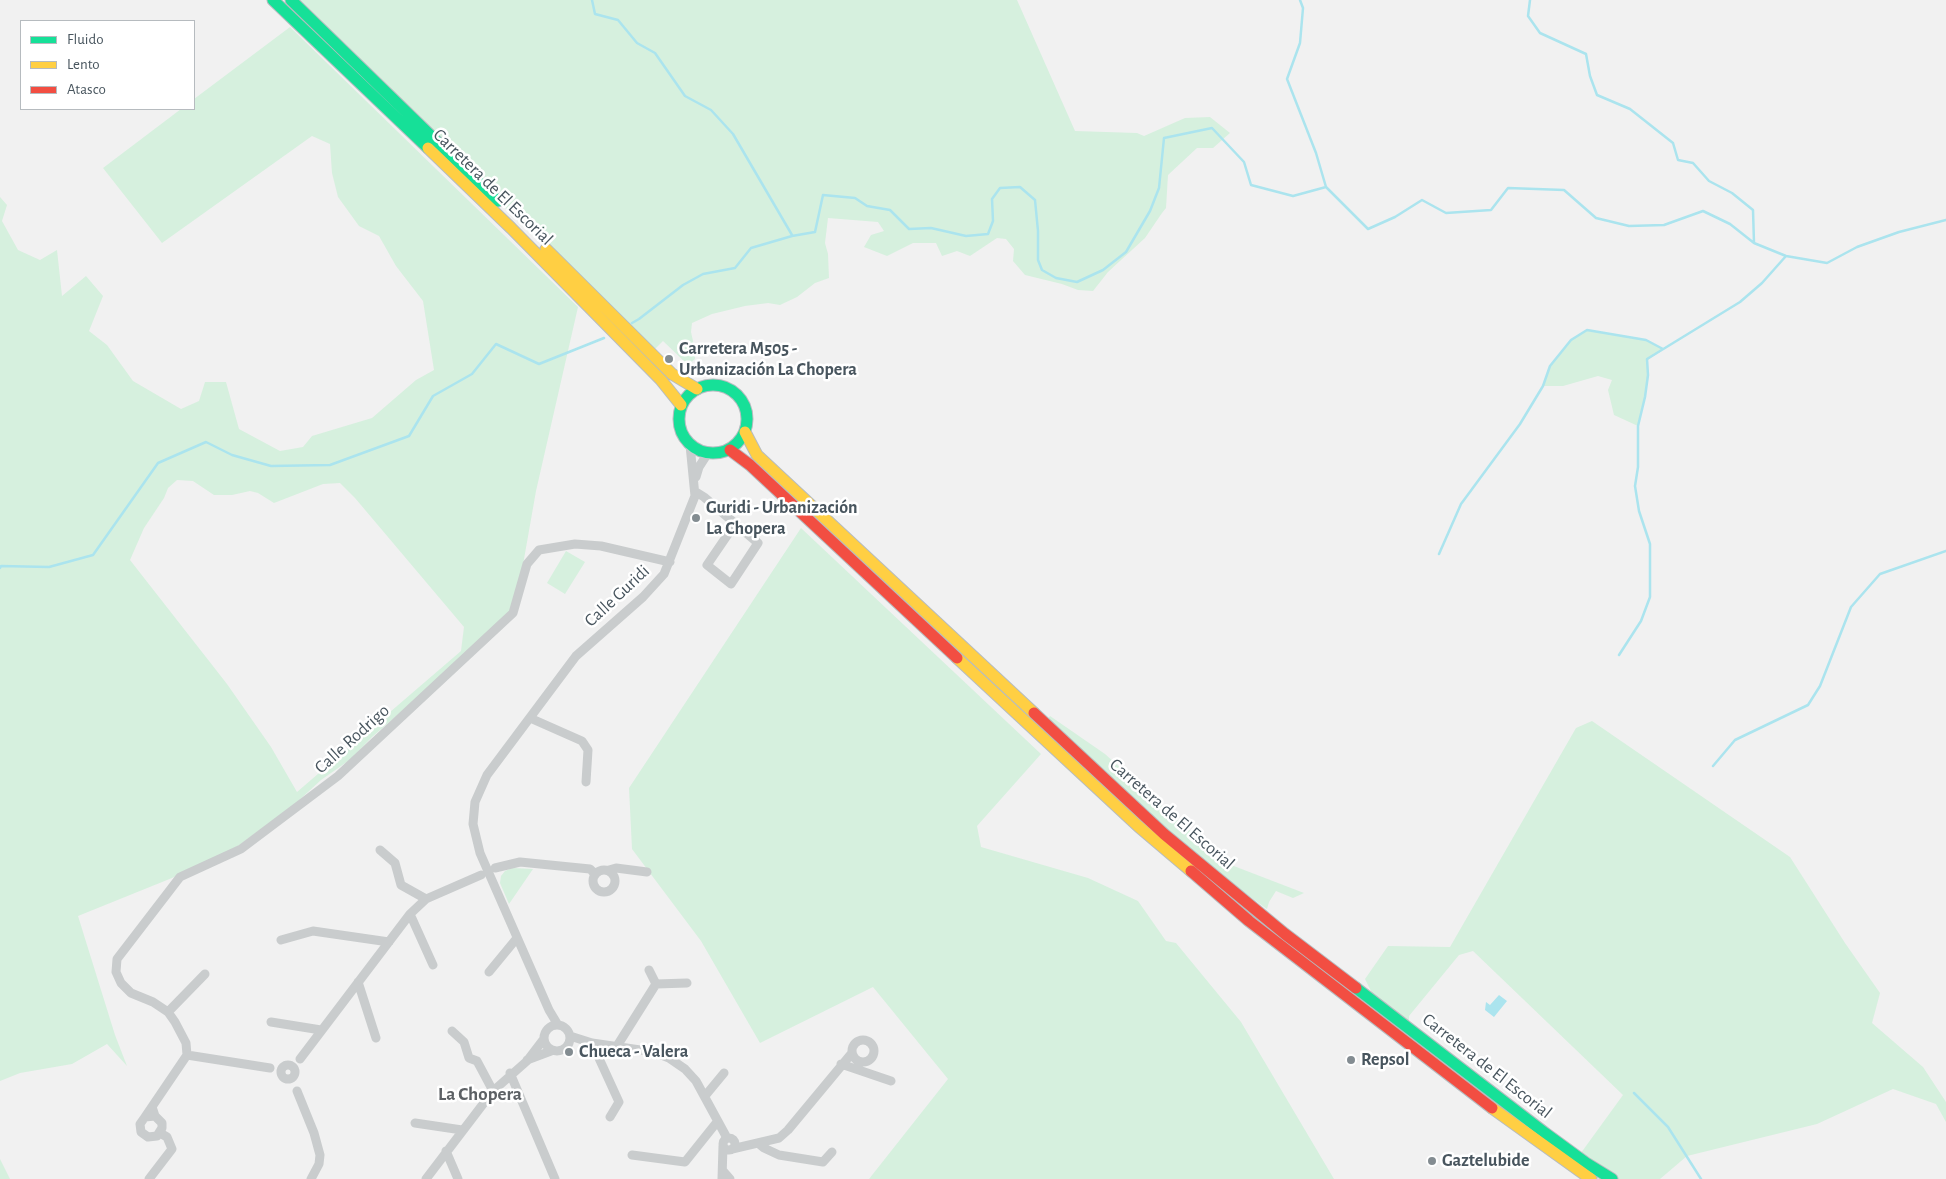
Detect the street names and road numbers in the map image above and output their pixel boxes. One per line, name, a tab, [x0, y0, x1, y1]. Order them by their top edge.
street label: Carretera de El Escorial	[428, 124, 558, 250]
street label: Calle Guridi	[580, 560, 654, 632]
street label: Calle Rodrigo	[310, 700, 394, 778]
street label: Carretera de El Escorial	[1105, 754, 1239, 874]
street label: Carretera de El Escorial	[1418, 1009, 1556, 1123]

